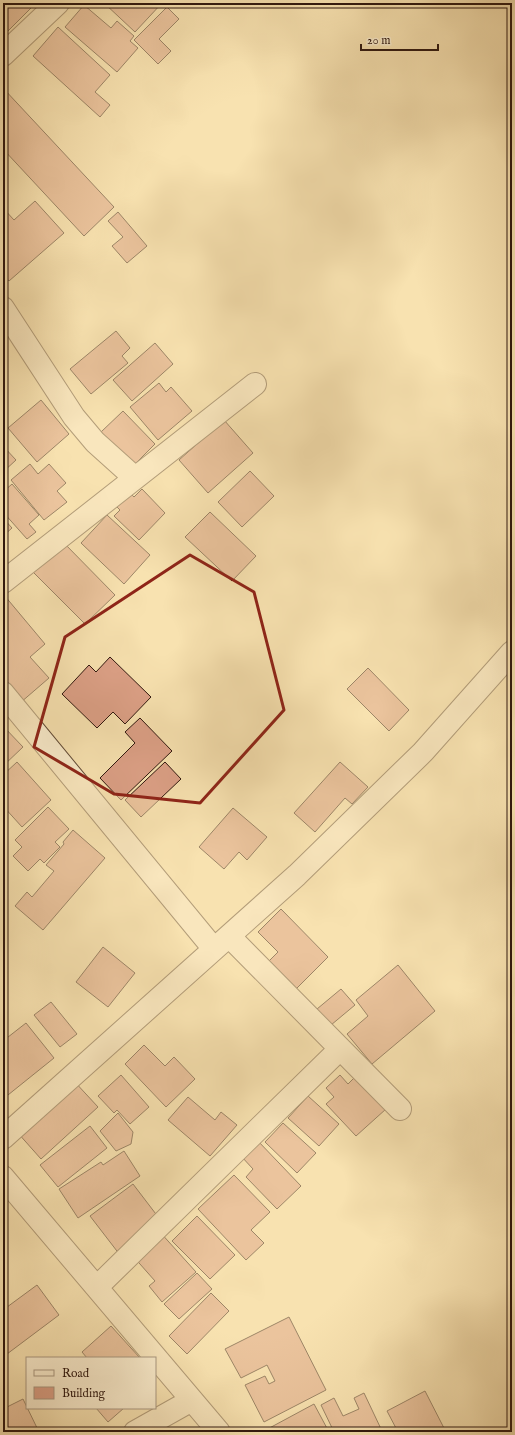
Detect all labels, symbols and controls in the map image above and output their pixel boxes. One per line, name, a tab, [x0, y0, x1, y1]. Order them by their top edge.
scale bar	[361, 26, 438, 52]
text: 20 m	[367, 33, 390, 48]
legend	[26, 1357, 156, 1409]
text: Road	[62, 1366, 90, 1381]
text: Building	[62, 1386, 106, 1401]

